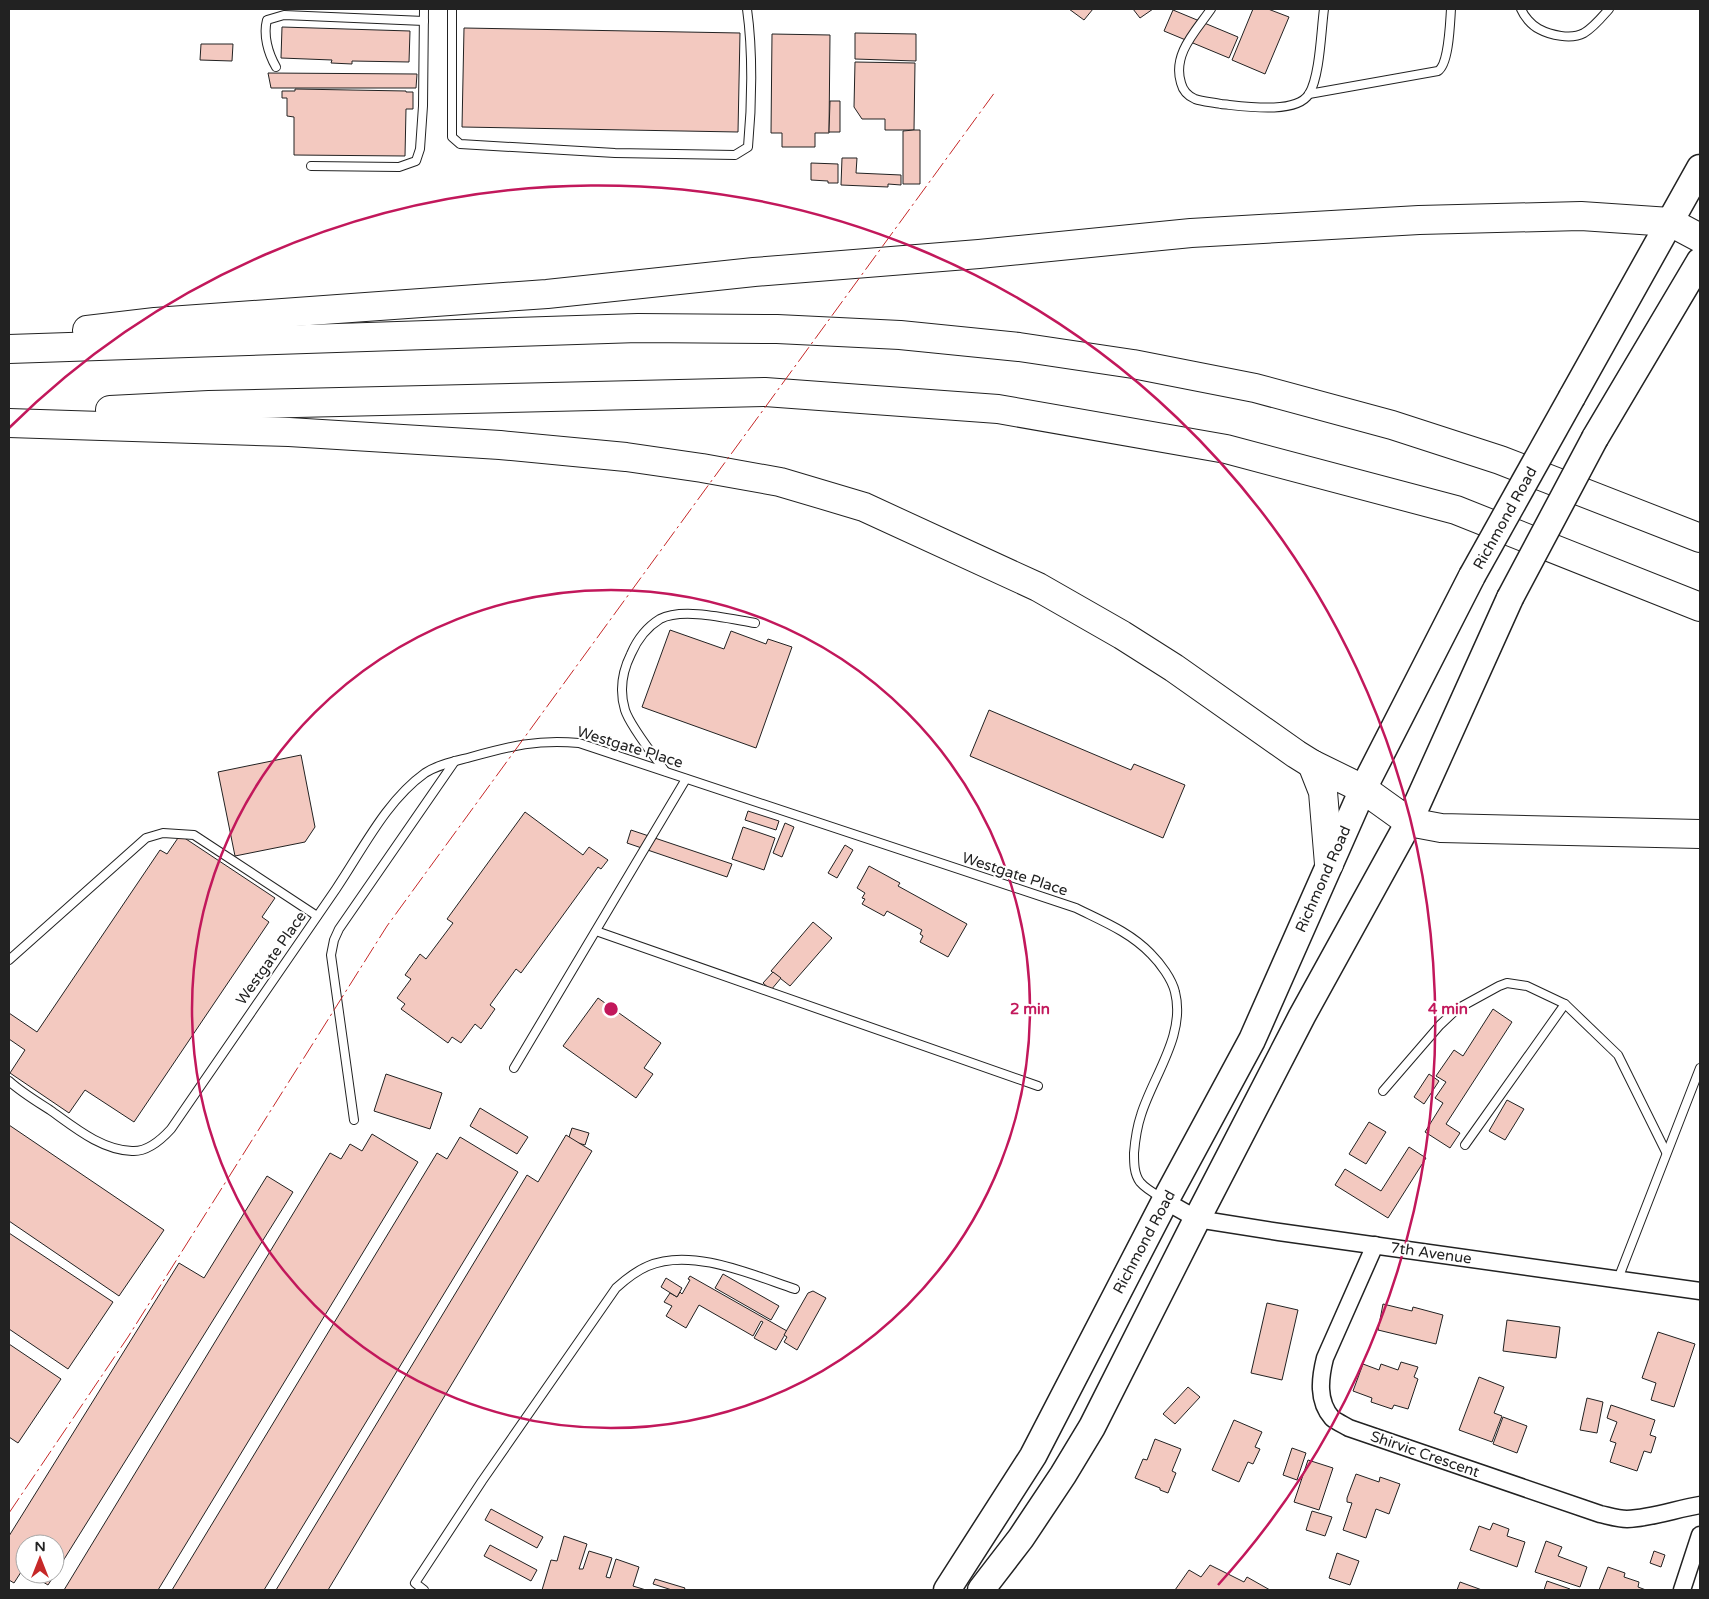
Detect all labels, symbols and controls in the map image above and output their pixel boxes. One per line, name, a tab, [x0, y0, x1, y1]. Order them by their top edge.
street label: Richmond Road	[1469, 464, 1541, 572]
street label: Westgate Place	[575, 722, 685, 772]
street label: Richmond Road	[1291, 823, 1355, 935]
street label: Westgate Place	[960, 848, 1070, 900]
street label: Westgate Place	[232, 908, 310, 1008]
centre of rings	[602, 1000, 620, 1018]
text: 2 min	[1010, 1000, 1050, 1018]
text: 4 min	[1428, 1000, 1468, 1018]
street label: Richmond Road	[1109, 1187, 1179, 1297]
street label: 7th Avenue	[1389, 1238, 1473, 1268]
street label: Shirvic Crescent	[1368, 1427, 1482, 1481]
north arrow	[15, 1534, 65, 1584]
text: N	[34, 1538, 46, 1555]

